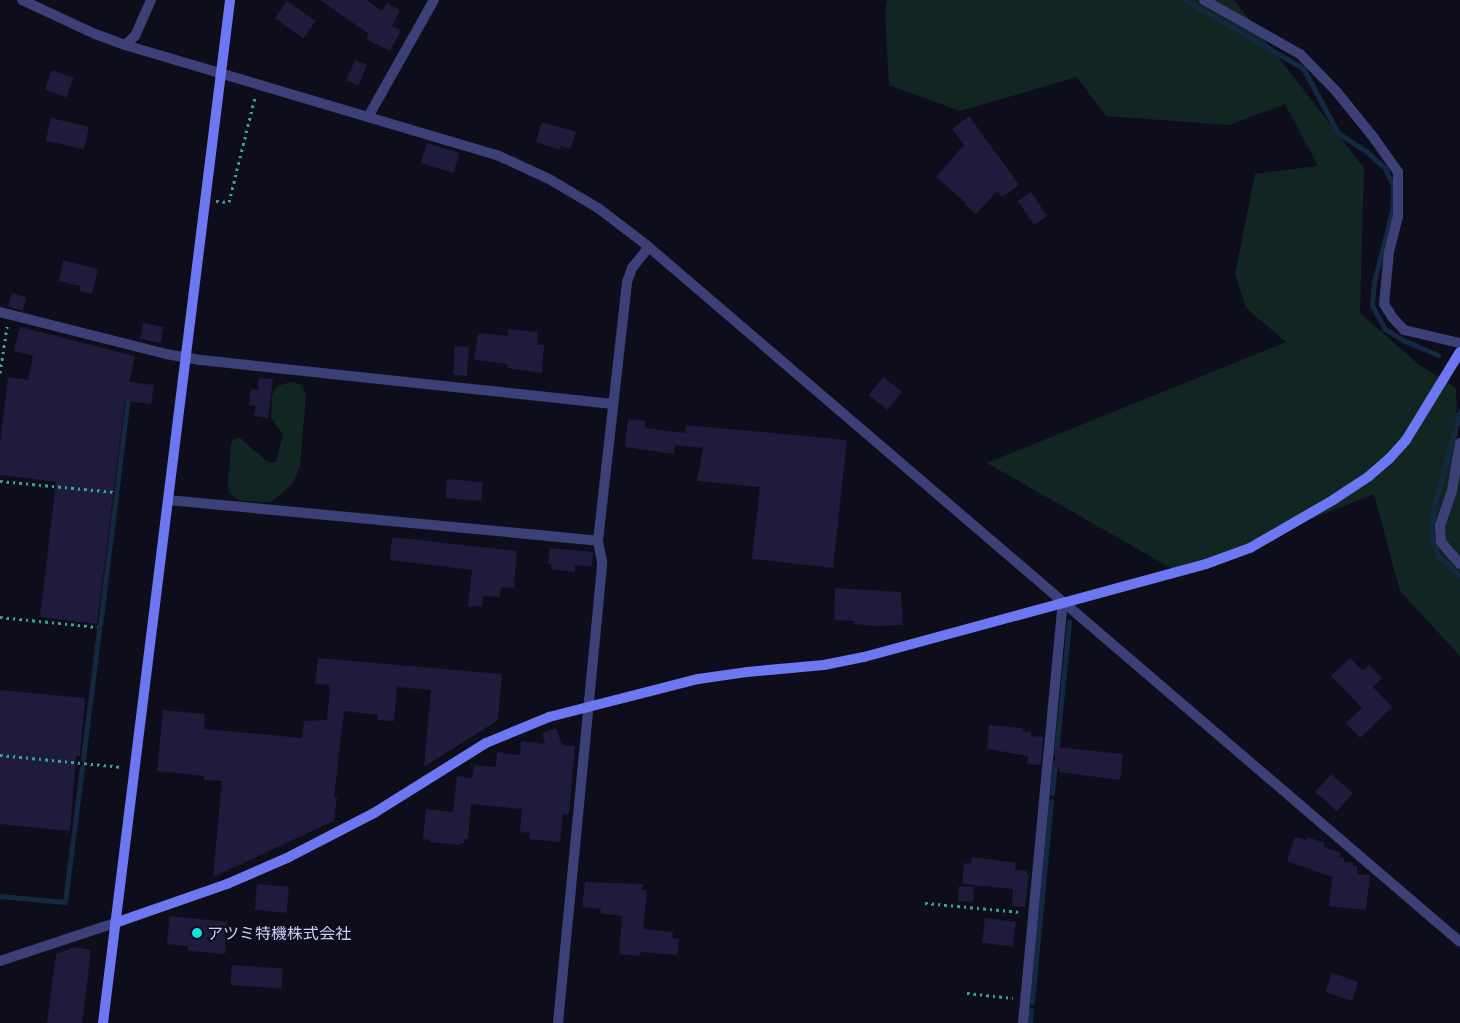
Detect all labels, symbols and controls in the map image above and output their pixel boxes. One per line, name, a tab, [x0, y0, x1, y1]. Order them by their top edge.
place label: アツミ特機株式会社	[207, 923, 351, 943]
marker: アツミ特機株式会社	[191, 927, 203, 939]

